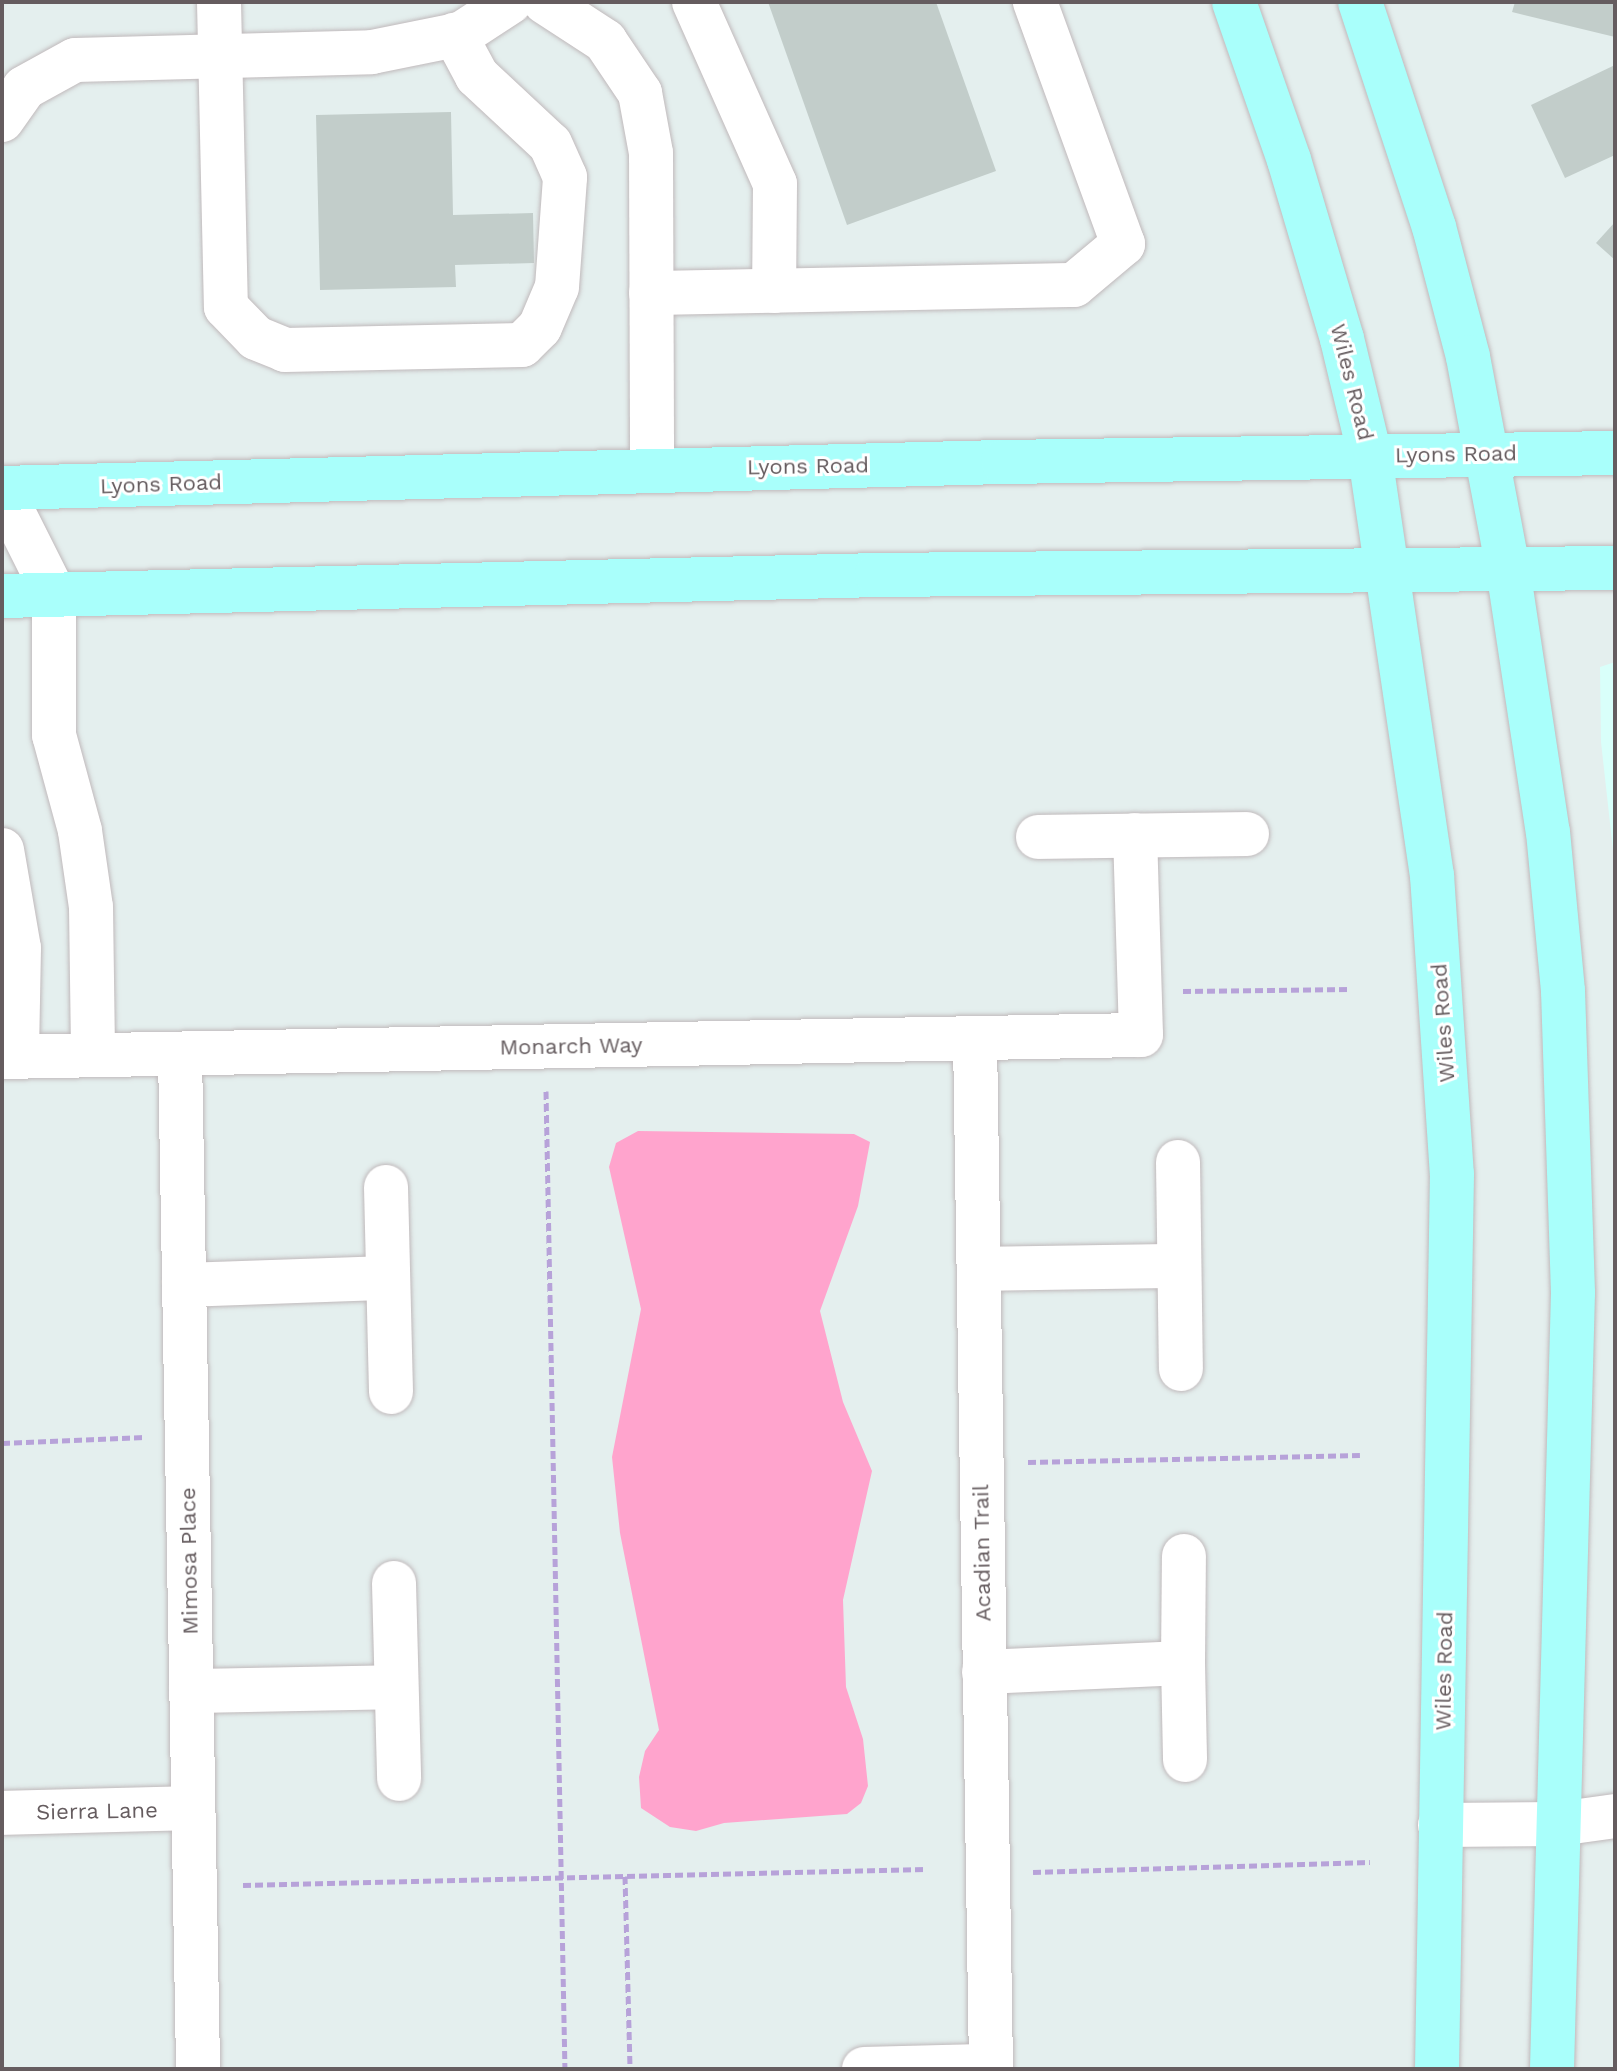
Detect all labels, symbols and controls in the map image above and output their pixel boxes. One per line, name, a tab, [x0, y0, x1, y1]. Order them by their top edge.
street label: Wiles Road	[1325, 321, 1379, 443]
street label: Lyons Road	[1395, 440, 1517, 468]
street label: Lyons Road	[747, 452, 869, 480]
street label: Lyons Road	[100, 469, 222, 499]
street label: Wiles Road	[1426, 963, 1460, 1083]
street label: Monarch Way	[499, 1032, 643, 1060]
street label: Acadian Trail	[968, 1484, 996, 1622]
street label: Mimosa Place	[175, 1487, 203, 1635]
street label: Wiles Road	[1430, 1611, 1458, 1731]
street label: Sierra Lane	[36, 1797, 158, 1825]

